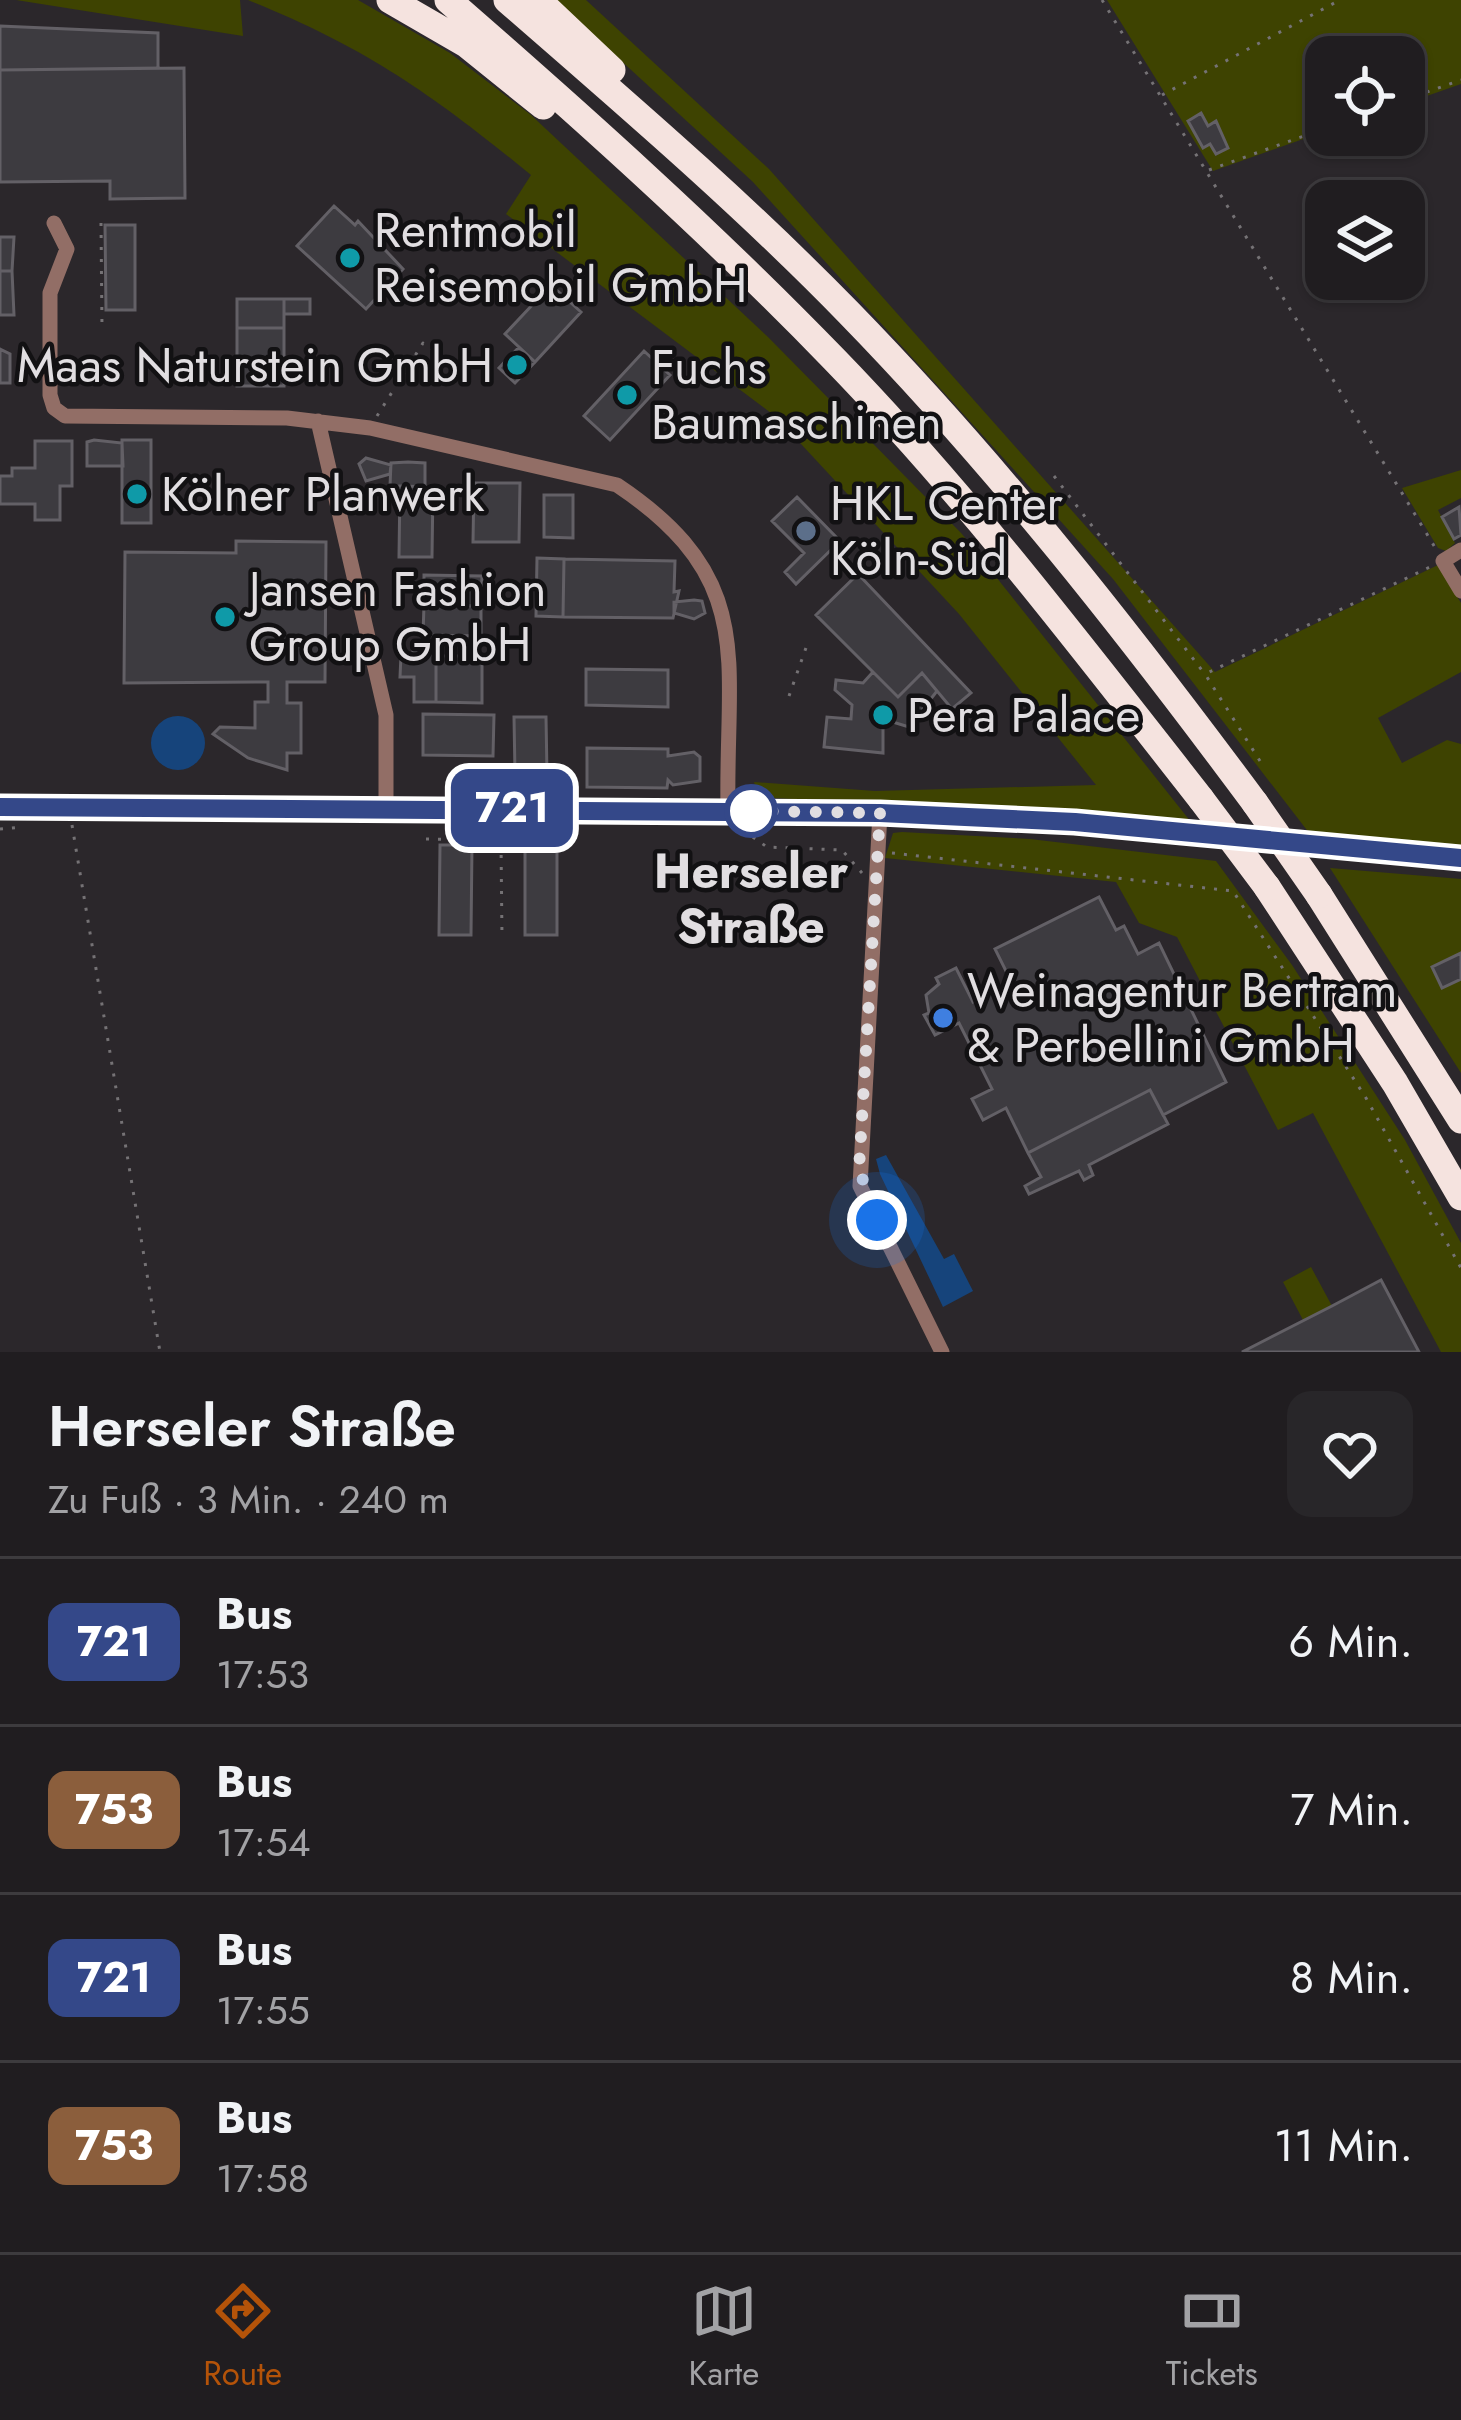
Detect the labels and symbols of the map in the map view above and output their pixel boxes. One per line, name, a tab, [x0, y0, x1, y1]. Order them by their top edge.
place label: Rentmobil Reisemobil GmbH	[374, 196, 747, 320]
marker: Rentmobil Reisemobil GmbH	[337, 245, 363, 271]
place label: Maas Naturstein GmbH	[17, 331, 493, 400]
place label: Fuchs Baumaschinen	[651, 333, 942, 457]
marker: Maas Naturstein GmbH	[504, 352, 530, 378]
marker: Fuchs Baumaschinen	[614, 382, 640, 408]
place label: Kölner Planwerk	[161, 460, 485, 529]
place label: HKL Center Köln-Süd	[830, 469, 1063, 593]
marker: Kölner Planwerk	[124, 481, 150, 507]
marker: HKL Center Köln-Süd	[793, 518, 819, 544]
place label: Jansen Fashion Group GmbH	[243, 555, 547, 679]
marker: Jansen Fashion Group GmbH	[212, 604, 238, 630]
place label: Pera Palace	[907, 681, 1140, 750]
marker: Pera Palace	[870, 702, 896, 728]
line badge: 721	[443, 769, 581, 847]
marker: Herseler Straße	[726, 786, 776, 836]
place label: Herseler Straße	[654, 837, 849, 961]
place label: Weinagentur Bertram & Perbellini GmbH	[967, 956, 1398, 1080]
marker: Weinagentur Bertram & Perbellini GmbH	[930, 1005, 956, 1031]
your location	[847, 1190, 907, 1250]

